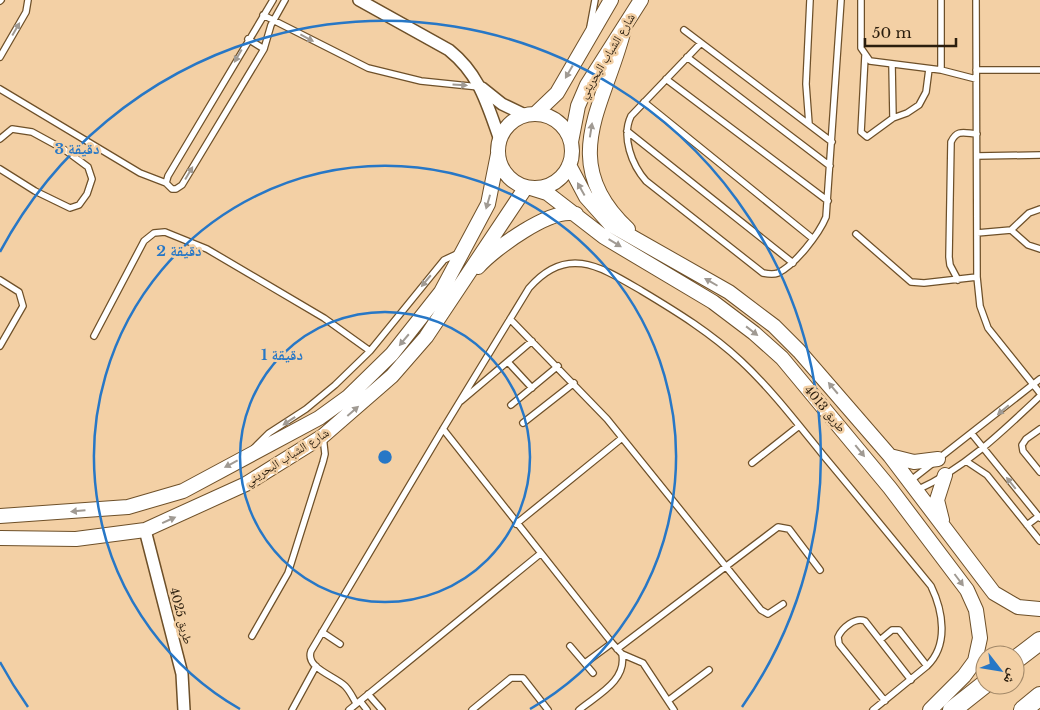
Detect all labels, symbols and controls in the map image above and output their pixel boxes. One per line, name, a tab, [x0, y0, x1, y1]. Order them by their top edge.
street label: شارع الشباب البحريني	[575, 10, 641, 103]
scale bar	[865, 15, 956, 47]
one-way arrow	[12, 22, 20, 36]
text: 50 m	[872, 23, 912, 42]
one-way arrow	[299, 34, 314, 42]
one-way arrow	[233, 50, 242, 63]
one-way arrow	[565, 66, 574, 79]
one-way arrow	[452, 82, 468, 90]
one-way arrow	[587, 122, 595, 138]
text: 3 دقيقة	[54, 139, 100, 158]
one-way arrow	[184, 167, 193, 180]
one-way arrow	[577, 182, 585, 196]
one-way arrow	[483, 194, 491, 209]
one-way arrow	[608, 239, 621, 248]
text: 2 دقيقة	[156, 241, 202, 260]
one-way arrow	[421, 274, 432, 287]
one-way arrow	[704, 278, 718, 286]
one-way arrow	[745, 325, 758, 336]
one-way arrow	[399, 334, 410, 346]
text: 1 دقيقة	[261, 345, 303, 364]
one-way arrow	[828, 381, 839, 394]
street label: طريق 4013	[801, 382, 849, 435]
one-way arrow	[997, 404, 1009, 416]
one-way arrow	[347, 406, 359, 417]
one-way arrow	[282, 416, 295, 425]
street label: شارع الشباب البحريني	[242, 425, 333, 491]
one-way arrow	[854, 445, 865, 458]
centre of rings	[376, 448, 394, 466]
one-way arrow	[225, 460, 238, 469]
one-way arrow	[1006, 476, 1017, 489]
one-way arrow	[70, 508, 86, 516]
one-way arrow	[162, 515, 176, 523]
one-way arrow	[954, 573, 965, 586]
street label: طريق 4025	[167, 586, 196, 646]
north arrow	[975, 645, 1025, 695]
text: ش	[1000, 666, 1023, 688]

